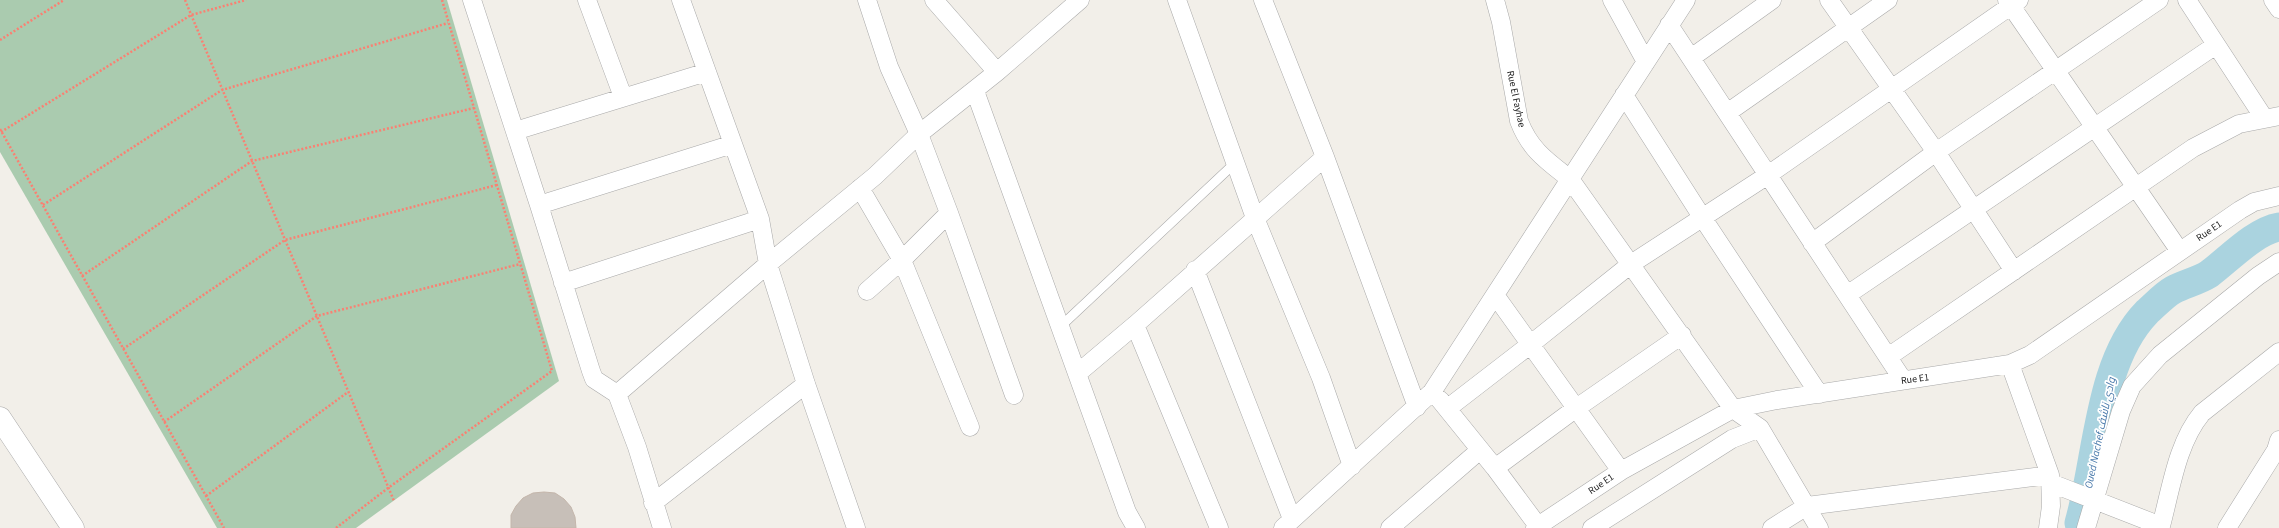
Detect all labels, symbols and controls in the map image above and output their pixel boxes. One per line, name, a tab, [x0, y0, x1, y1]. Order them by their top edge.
street label: Rue El Fayhae	[1503, 69, 1529, 129]
street label: Rue E1	[2193, 217, 2225, 245]
street label: Rue E1	[1900, 370, 1930, 388]
water label: Oued Nachef وادي ناشف	[2081, 375, 2120, 490]
street label: Rue E1	[1585, 470, 1617, 498]

